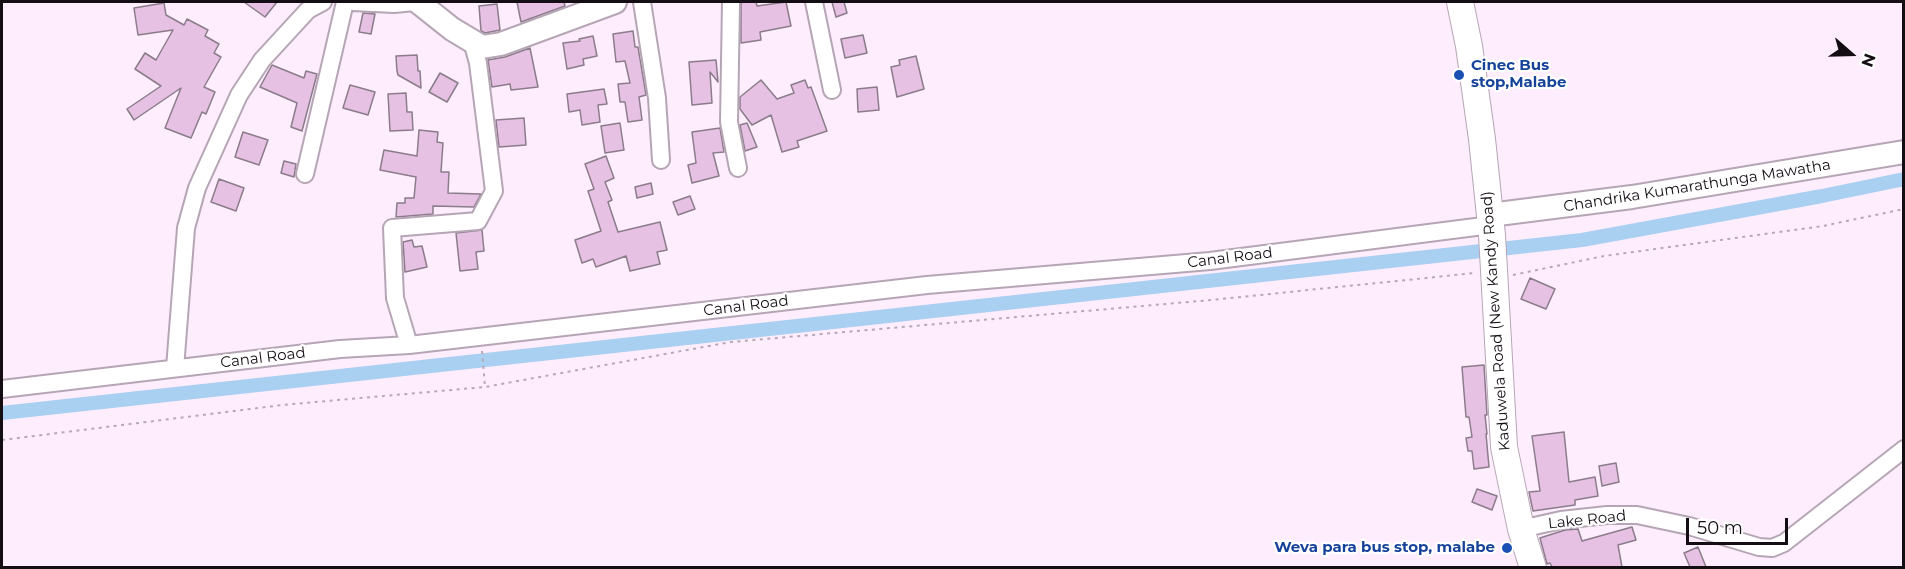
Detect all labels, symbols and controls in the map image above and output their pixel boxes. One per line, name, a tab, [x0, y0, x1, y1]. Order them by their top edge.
north arrow	[1821, 24, 1881, 84]
text: N	[1857, 51, 1880, 70]
place label: Cinec Bus stop,Malabe	[1471, 57, 1566, 92]
marker: Cinec Bus stop,Malabe	[1452, 68, 1466, 82]
street label: Chandrika Kumarathunga Mawatha	[1562, 156, 1832, 216]
street label: Kaduwela Road (New Kandy Road)	[1478, 190, 1514, 452]
street label: Canal Road	[1186, 244, 1274, 272]
street label: Canal Road	[702, 292, 790, 320]
street label: Canal Road	[219, 344, 307, 372]
scale bar	[1689, 506, 1791, 544]
street label: Lake Road	[1547, 507, 1627, 533]
text: 50 m	[1697, 517, 1743, 539]
place label: Weva para bus stop, malabe	[1274, 539, 1495, 557]
marker: Weva para bus stop, malabe	[1500, 541, 1514, 555]

